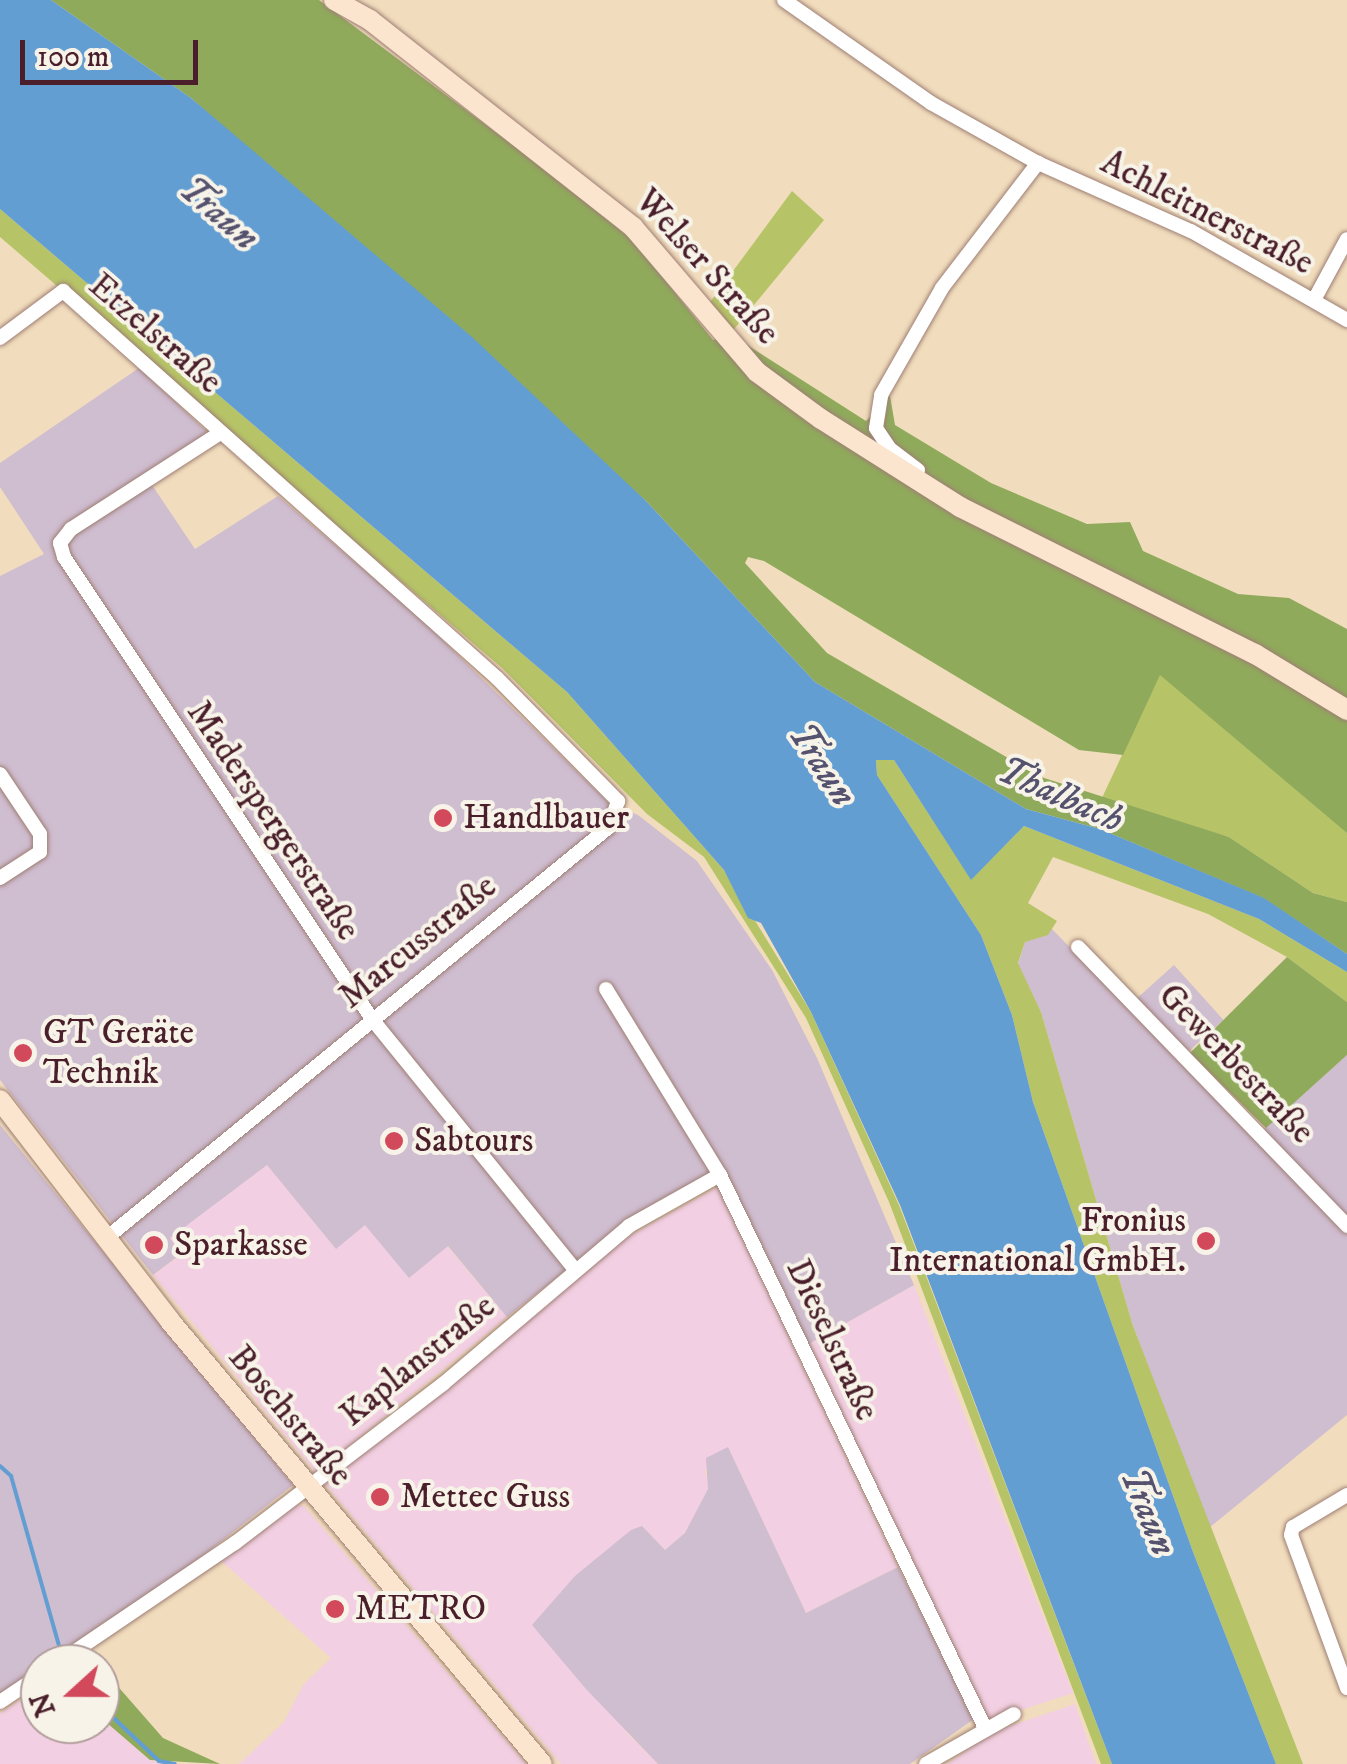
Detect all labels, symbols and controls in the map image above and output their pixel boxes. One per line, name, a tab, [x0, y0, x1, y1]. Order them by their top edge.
scale bar	[25, 20, 202, 82]
text: 100 m	[37, 39, 109, 76]
street label: Achleitnerstraße	[1094, 141, 1320, 285]
water label: Traun	[169, 167, 267, 261]
street label: Welser Straße	[626, 180, 788, 354]
street label: Etzelstraße	[80, 265, 230, 403]
street label: Maderspergerstraße	[177, 693, 369, 949]
water label: Traun	[777, 715, 865, 815]
water label: Thalbach	[990, 748, 1130, 844]
place label: Handlbauer	[463, 797, 629, 839]
marker: Handlbauer	[432, 807, 454, 829]
street label: Marcusstraße	[331, 866, 505, 1018]
street label: Gewerbestraße	[1149, 975, 1323, 1153]
place label: GT Geräte Technik	[43, 1012, 194, 1094]
marker: GT Geräte Technik	[12, 1042, 34, 1064]
place label: Sabtours	[414, 1120, 533, 1162]
marker: Sabtours	[383, 1130, 405, 1152]
place label: Fronius International GmbH.	[889, 1200, 1186, 1282]
place label: Sparkasse	[174, 1224, 308, 1266]
marker: Fronius International GmbH.	[1195, 1230, 1217, 1252]
marker: Sparkasse	[143, 1234, 165, 1256]
street label: Dieselstraße	[776, 1253, 888, 1427]
street label: Kaplanstraße	[332, 1286, 504, 1436]
street label: Boschstraße	[219, 1337, 361, 1495]
water label: Traun	[1109, 1461, 1185, 1563]
place label: Mettec Guss	[400, 1476, 570, 1518]
marker: Mettec Guss	[369, 1486, 391, 1508]
place label: METRO	[355, 1588, 486, 1630]
marker: METRO	[324, 1598, 346, 1620]
north arrow	[20, 1644, 120, 1744]
text: N	[23, 1687, 64, 1721]

